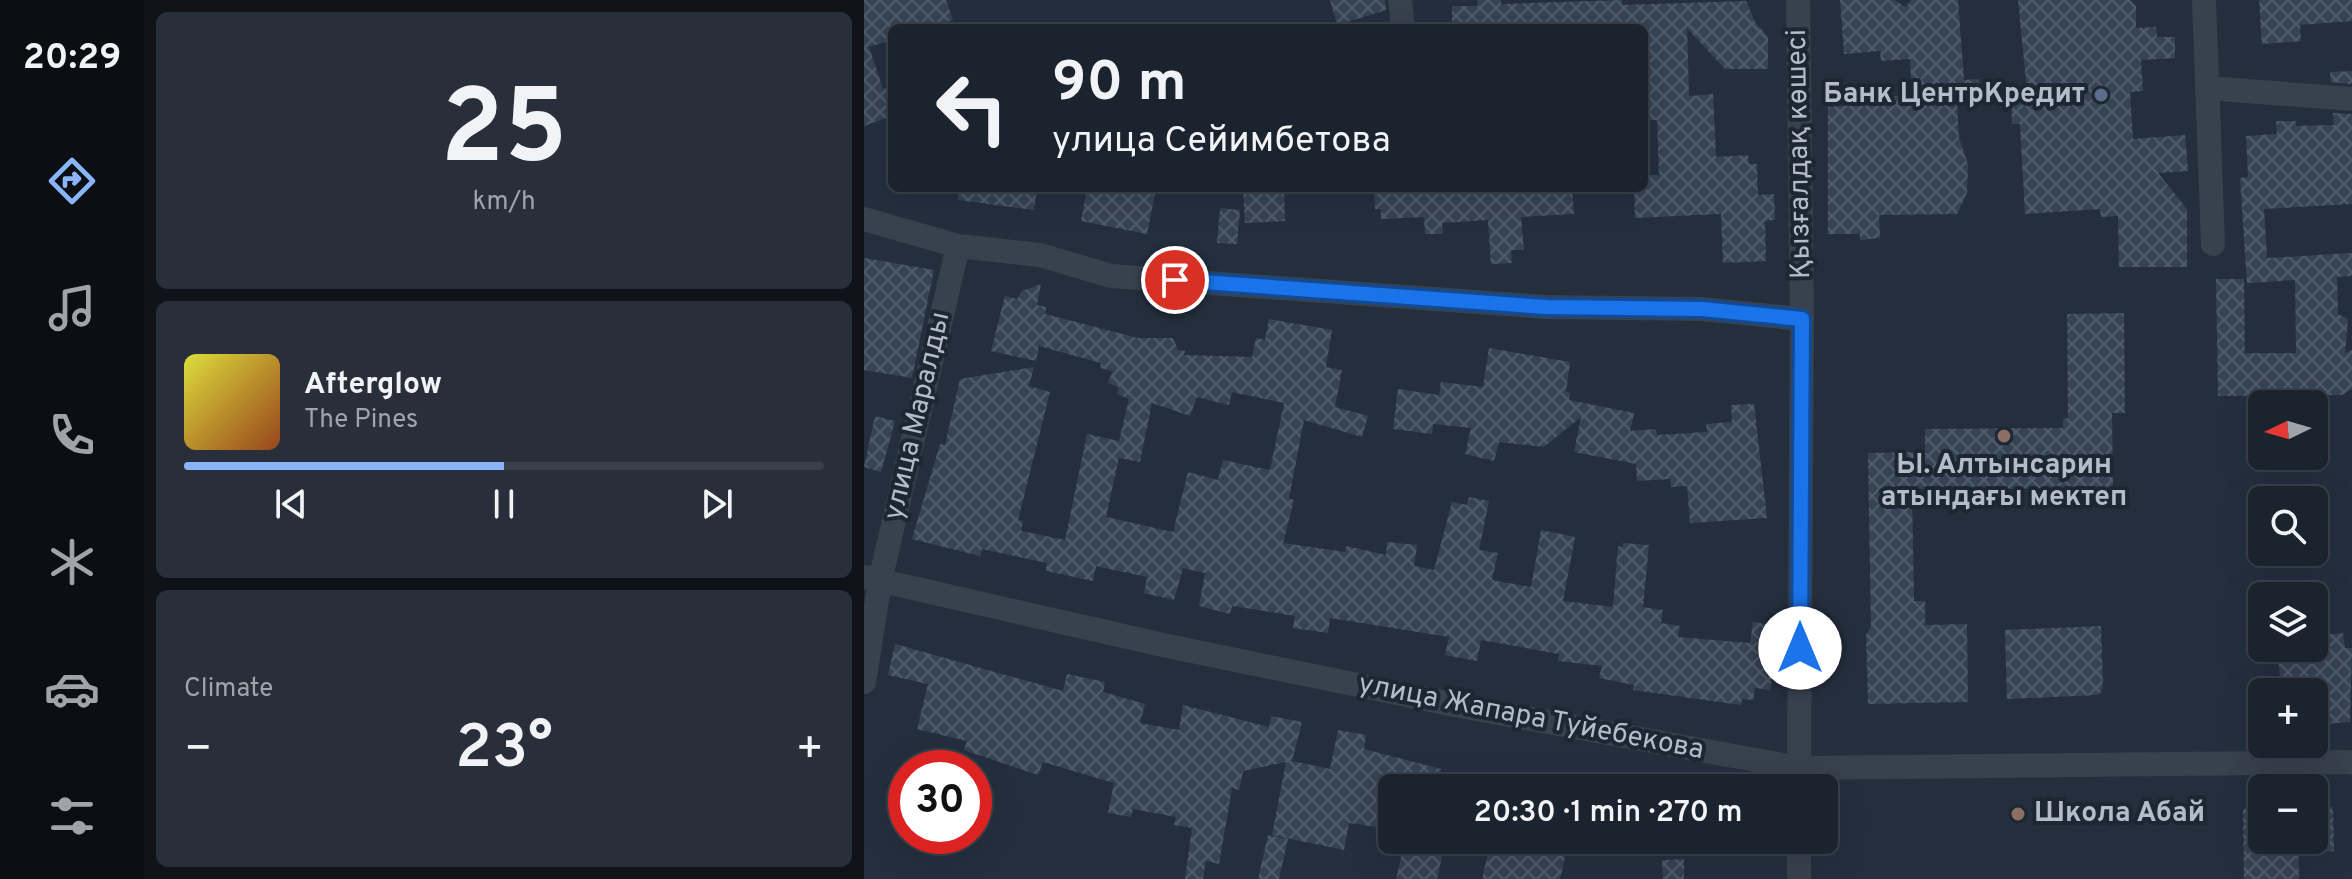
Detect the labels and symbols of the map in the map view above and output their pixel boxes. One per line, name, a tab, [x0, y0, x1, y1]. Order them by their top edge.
street label: Қызғалдақ көшесі	[1780, 29, 1820, 279]
place label: Банк ЦентрКредит	[1823, 77, 2085, 113]
marker: Банк ЦентрКредит	[2092, 86, 2110, 104]
pin	[1141, 246, 1209, 314]
street label: улица Маралды	[877, 308, 959, 524]
north arrow	[2248, 390, 2328, 470]
marker: Ы. Алтынсарин атындағы мектеп	[1995, 427, 2013, 445]
place label: Ы. Алтынсарин атындағы мектеп	[1881, 448, 2127, 516]
position arrow	[1758, 606, 1842, 690]
street label: улица Жапара Туйебекова	[1355, 667, 1707, 769]
speed limit sign: 30	[888, 750, 992, 854]
place label: Школа Абай	[2034, 796, 2205, 832]
marker: Школа Абай	[2009, 805, 2027, 823]

